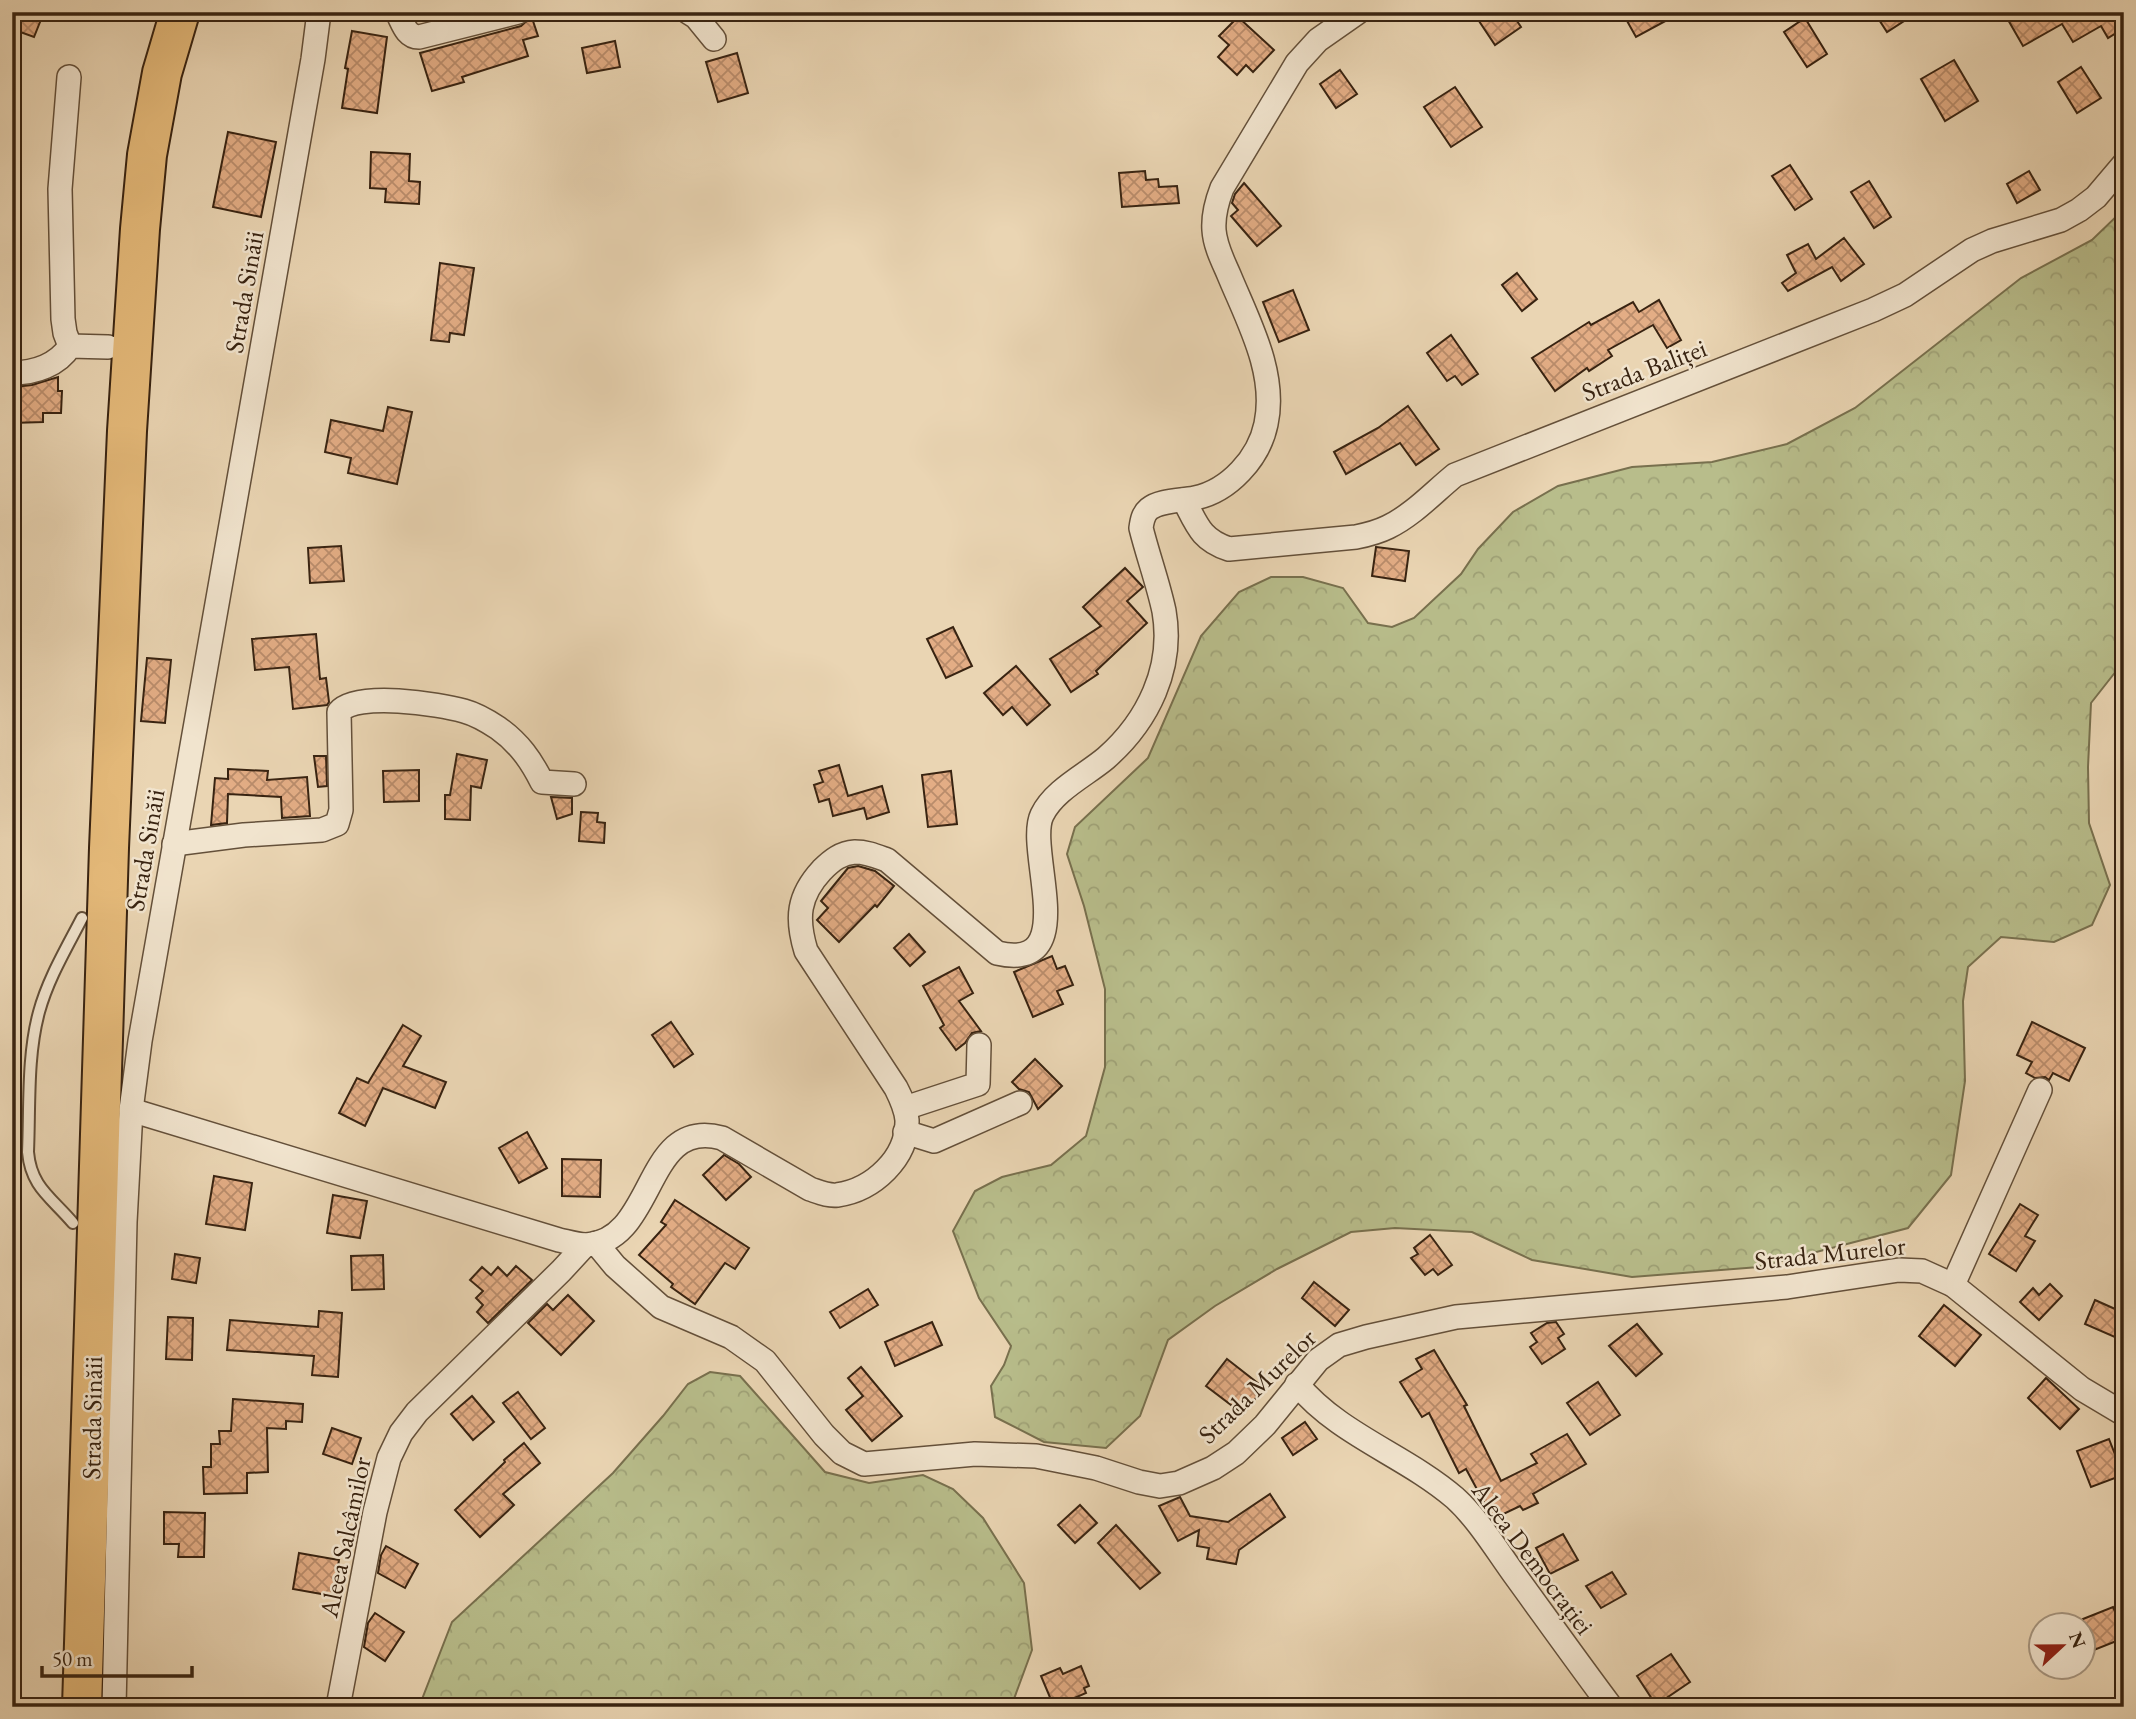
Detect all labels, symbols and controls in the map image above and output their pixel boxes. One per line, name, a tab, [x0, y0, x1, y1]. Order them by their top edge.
street label: Strada Sinăii	[217, 228, 271, 356]
street label: Strada Baliței	[1577, 331, 1711, 409]
street label: Strada Sinăii	[118, 786, 172, 914]
street label: Strada Murelor	[1753, 1228, 1908, 1278]
street label: Strada Murelor	[1191, 1321, 1324, 1451]
street label: Strada Sinăii	[74, 1356, 110, 1480]
street label: Aleea Salcâmilor	[311, 1453, 379, 1621]
street label: Aleea Democrației	[1464, 1474, 1602, 1641]
north arrow	[2028, 1610, 2098, 1680]
text: N	[2063, 1628, 2092, 1652]
scale bar	[42, 1635, 192, 1679]
text: 50 m	[52, 1645, 93, 1672]

